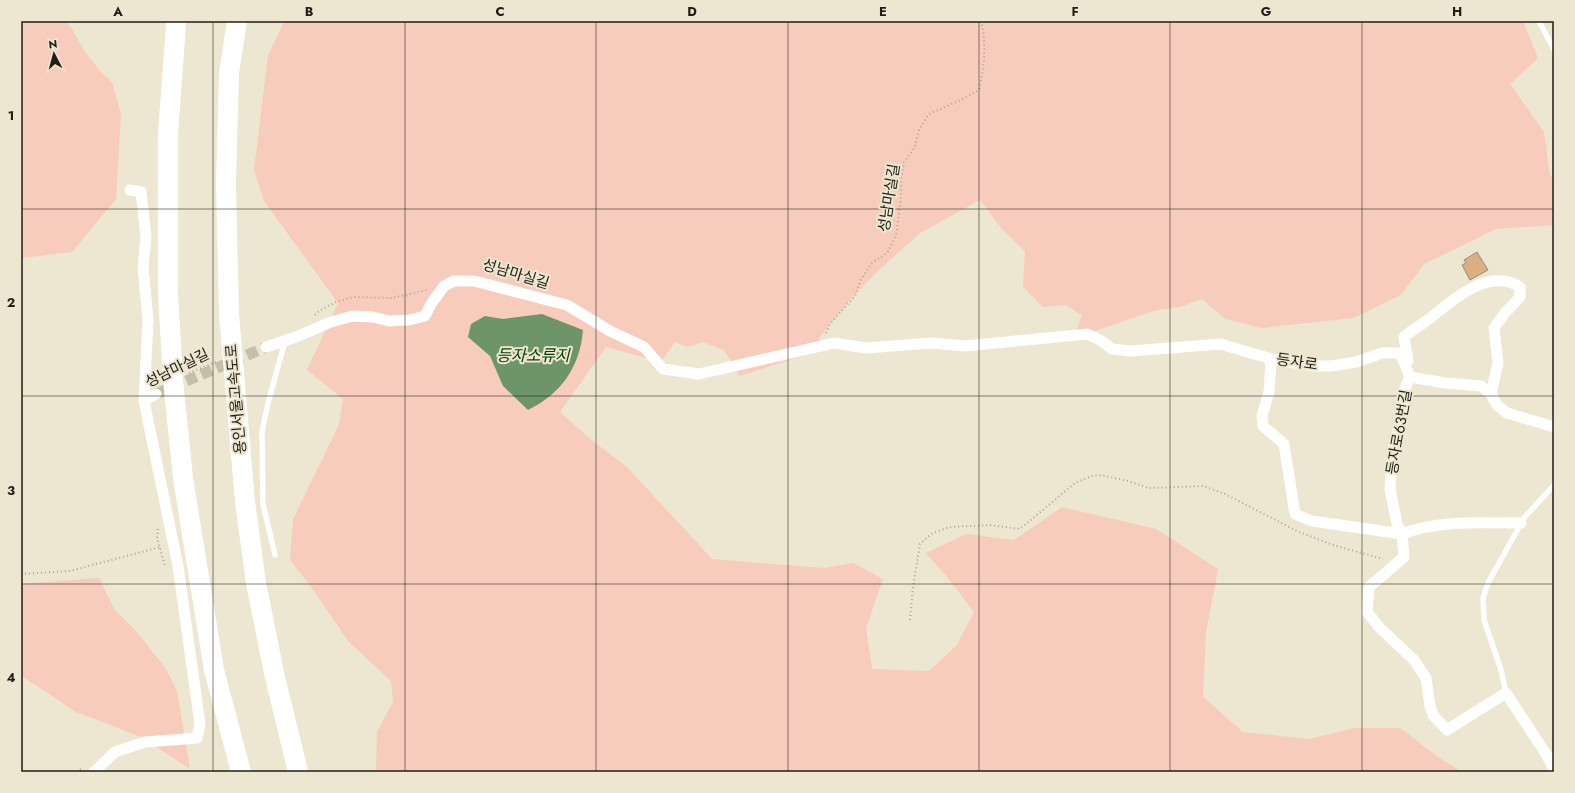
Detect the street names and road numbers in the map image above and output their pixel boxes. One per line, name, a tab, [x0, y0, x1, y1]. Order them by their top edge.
street label: 성남마실길	[873, 162, 905, 234]
street label: 성남마실길	[480, 253, 552, 295]
street label: 성남마실길	[141, 343, 213, 393]
street label: 용인서울고속도로	[220, 343, 252, 455]
street label: 등자로	[1275, 348, 1319, 376]
street label: 등자로63번길	[1381, 388, 1417, 476]

